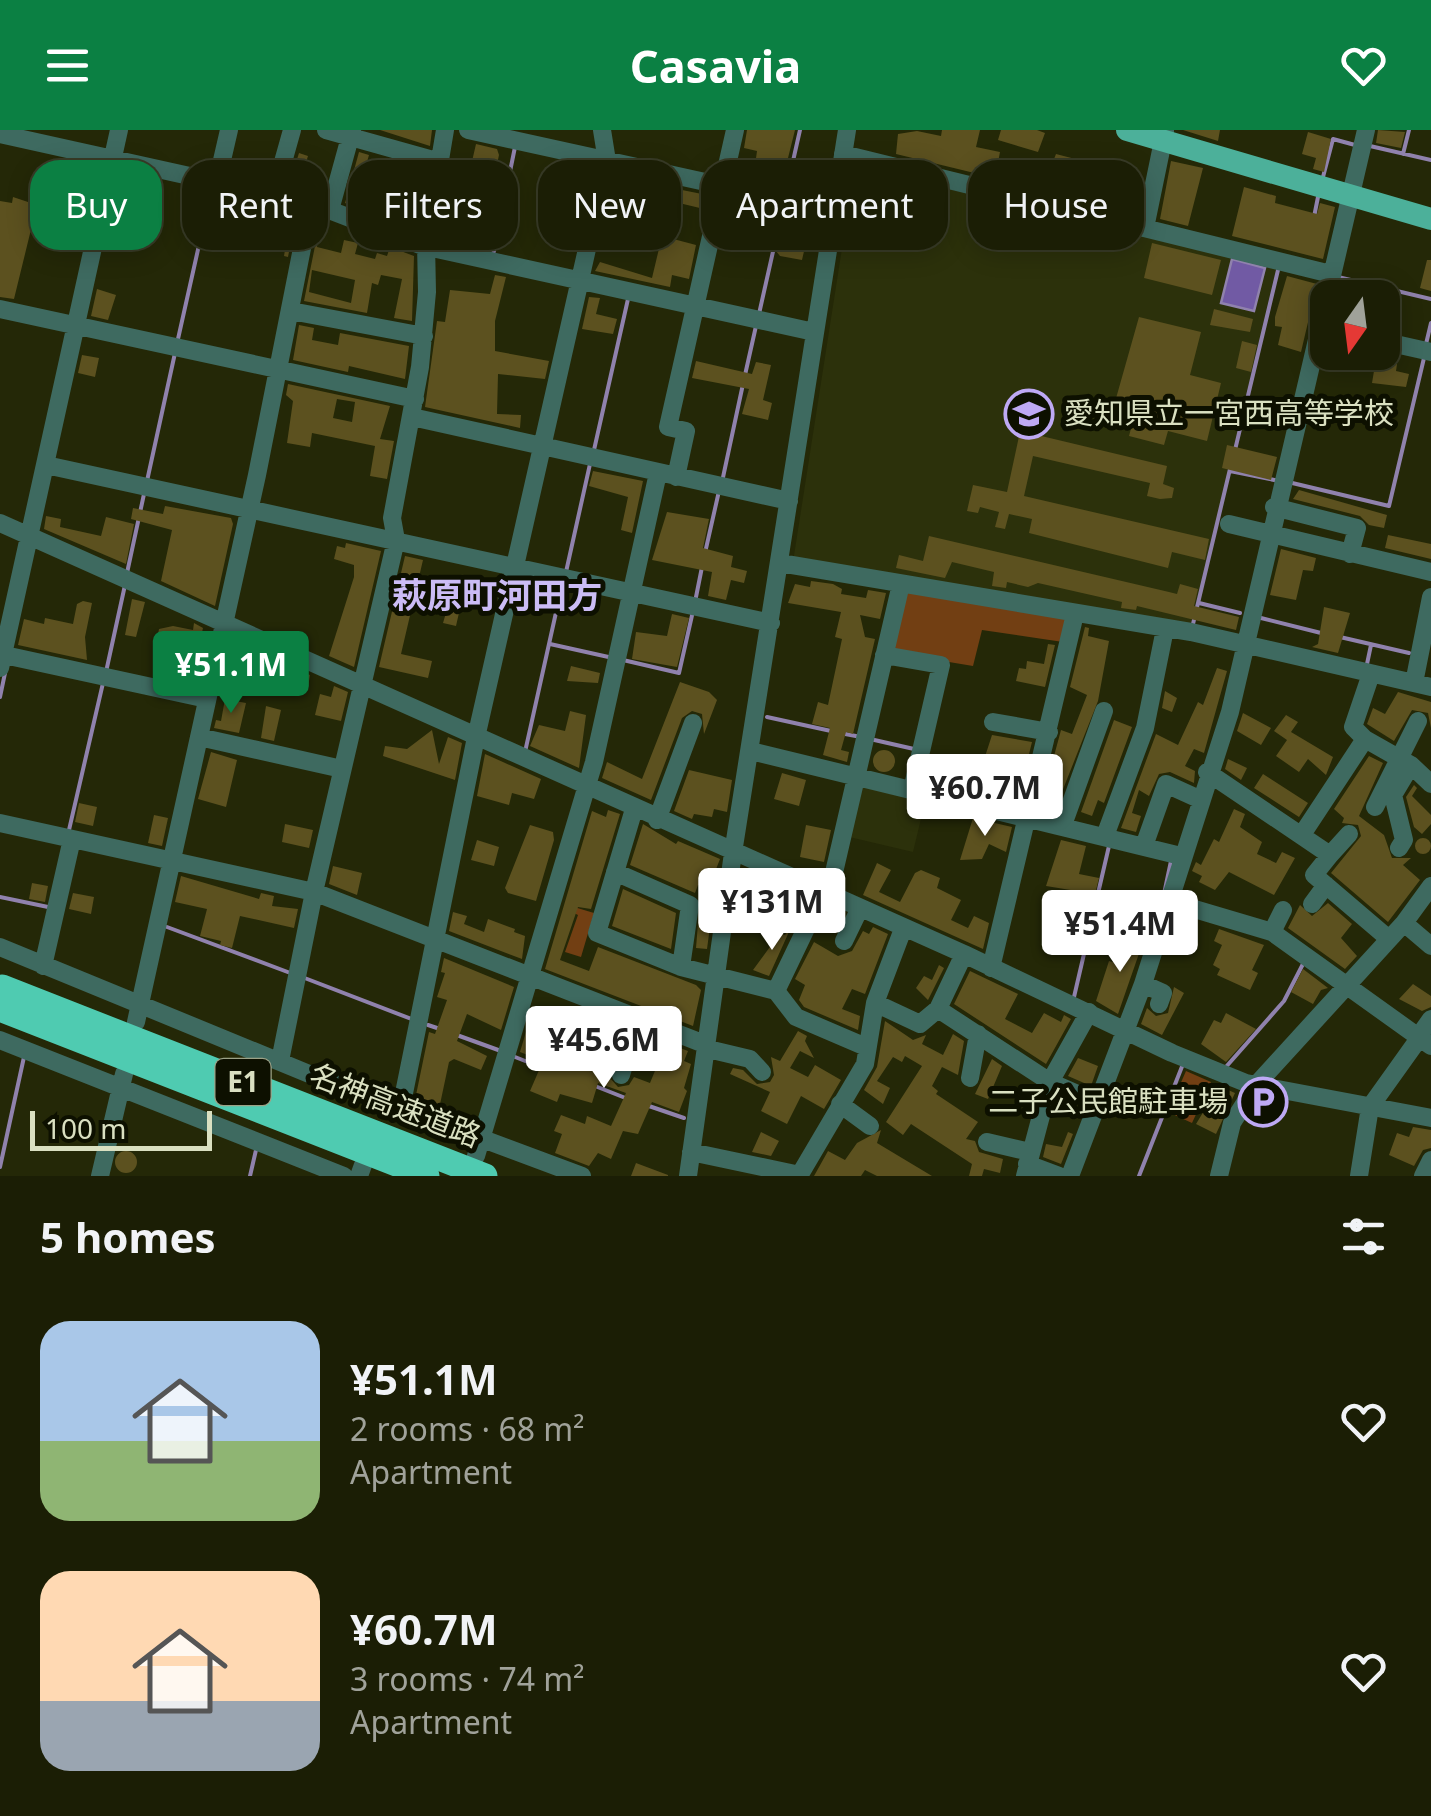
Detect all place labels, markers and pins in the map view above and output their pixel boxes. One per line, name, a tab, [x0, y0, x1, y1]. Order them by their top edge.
school or university icon: 愛知県立一宮西高等学校	[1003, 388, 1055, 440]
place label: 愛知県立一宮西高等学校	[1064, 392, 1394, 433]
pin: ¥51.1M	[150, 631, 312, 716]
pin: ¥60.7M	[904, 754, 1066, 839]
pin: ¥131M	[702, 868, 842, 953]
pin: ¥51.4M	[1039, 890, 1201, 975]
pin: ¥45.6M	[523, 1006, 685, 1091]
parking icon: 二子公民館駐車場	[1237, 1076, 1289, 1128]
place label: 二子公民館駐車場	[988, 1080, 1228, 1121]

